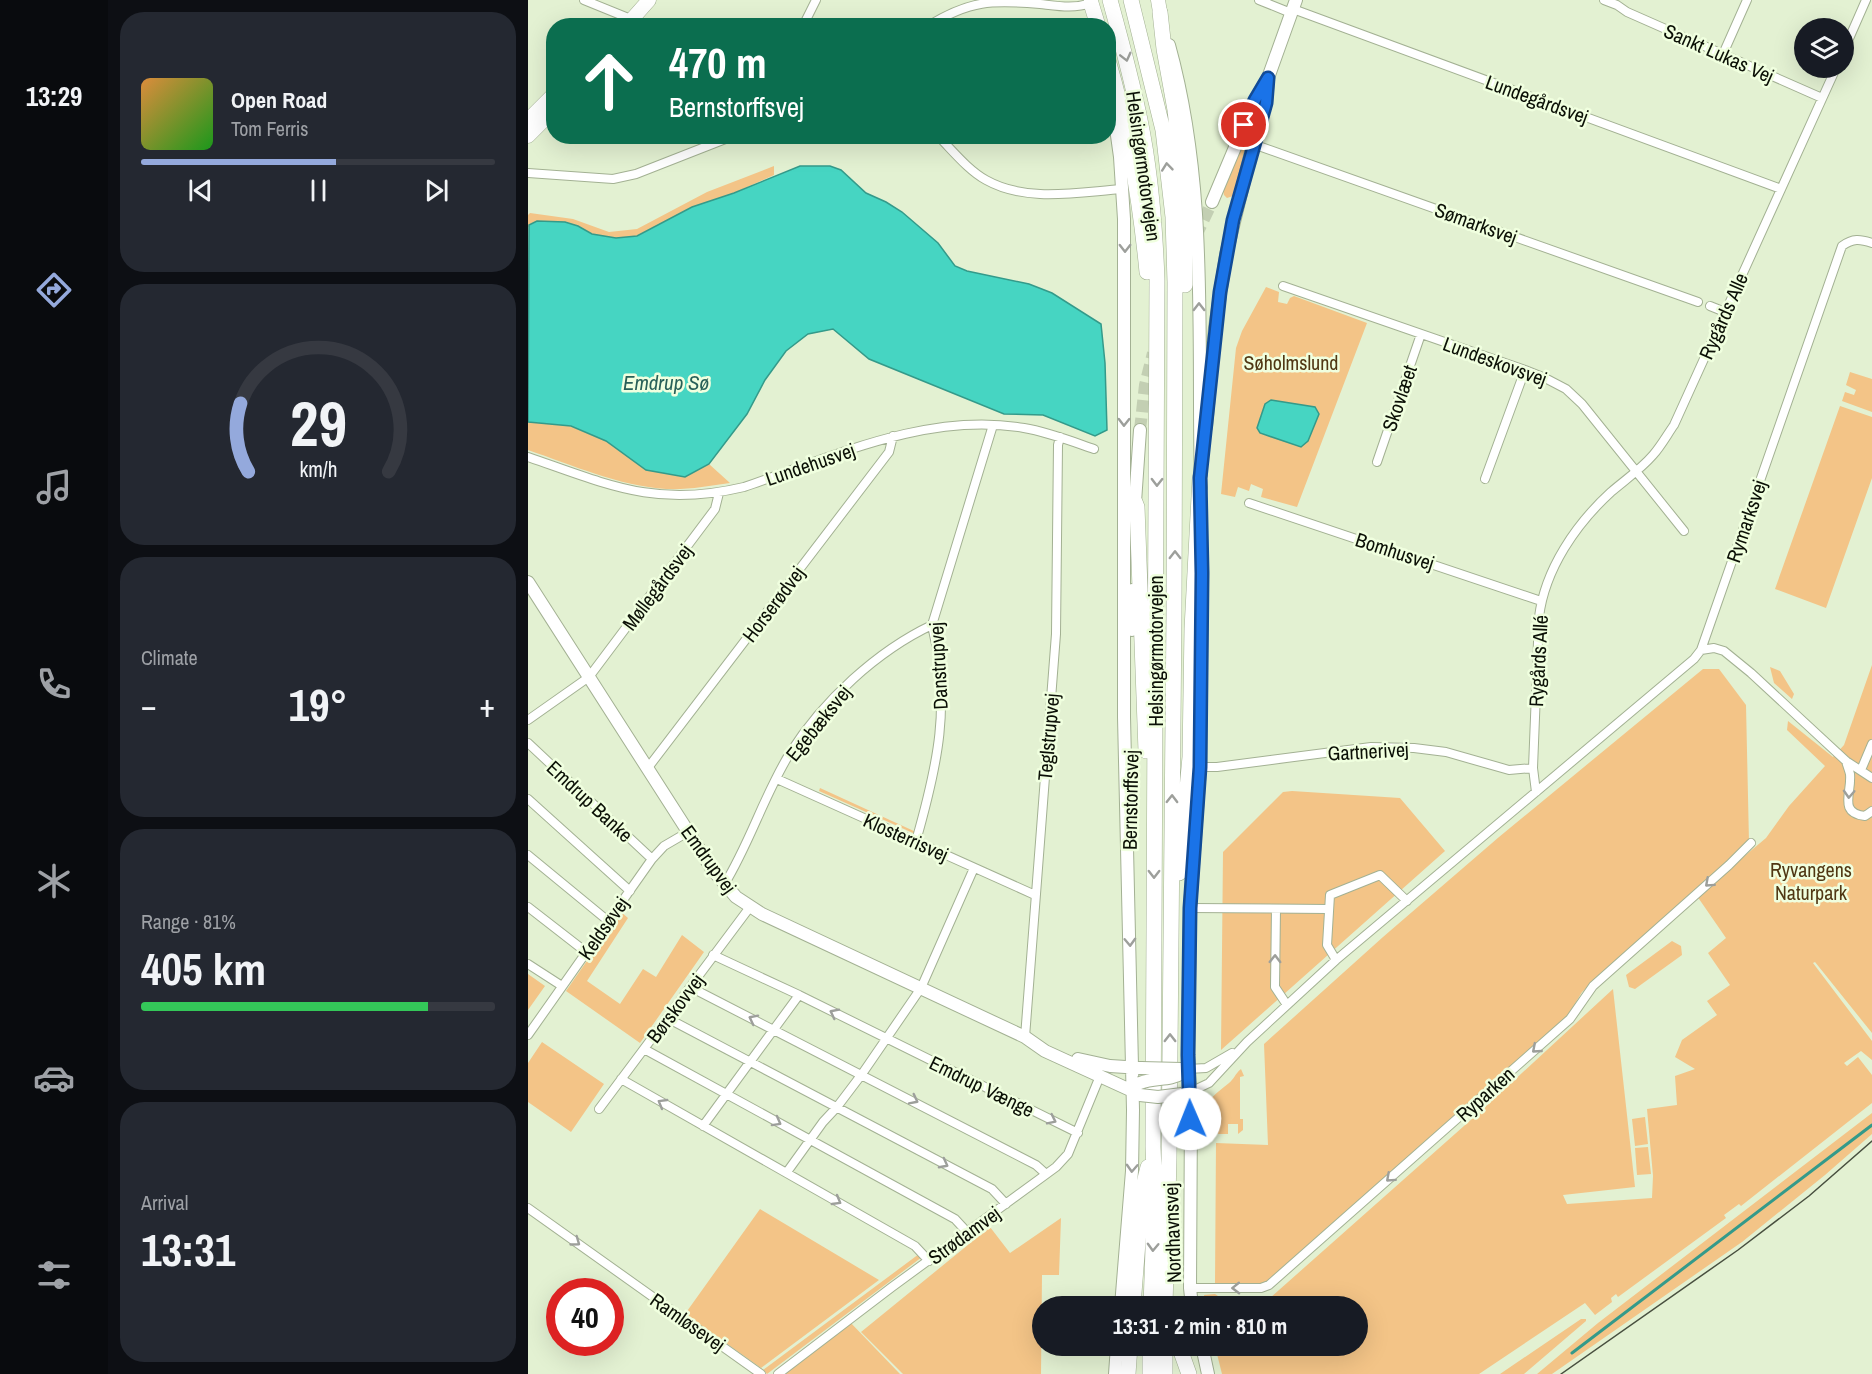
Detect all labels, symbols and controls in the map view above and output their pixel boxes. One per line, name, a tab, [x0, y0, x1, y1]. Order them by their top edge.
street label: Sankt Lukas Vej	[1660, 17, 1778, 89]
map controls	[1794, 18, 1854, 78]
button: layers	[1794, 18, 1854, 78]
text: 470 m	[669, 35, 767, 91]
icon: ahead	[570, 42, 648, 120]
one-way arrow	[1118, 51, 1131, 61]
street label: Lundegårdsvej	[1482, 68, 1592, 130]
text: 13:29	[26, 78, 82, 114]
text: Open Road	[231, 85, 327, 115]
text: Bernstorffsvej	[669, 89, 804, 125]
street label: Helsingørmotorvejen	[1120, 89, 1168, 243]
pin	[1218, 99, 1269, 150]
icon: arrive	[1227, 108, 1260, 141]
text: Tom Ferris	[231, 115, 309, 142]
one-way arrow	[1161, 162, 1174, 171]
icon: previous	[184, 174, 217, 207]
icon: pause	[302, 174, 335, 207]
icon: next	[420, 174, 453, 207]
street label: Sømarksvej	[1431, 196, 1521, 250]
one-way arrow	[1119, 243, 1131, 252]
street label: Rygårds Alle	[1692, 268, 1754, 364]
icon: directions	[33, 269, 75, 311]
one-way arrow	[1193, 303, 1205, 312]
street label: Lundeskovsvej	[1439, 330, 1551, 392]
park label: Søholmslund	[1244, 349, 1338, 376]
street label: Skovlæet	[1375, 361, 1423, 435]
water label: Emdrup Sø	[623, 368, 709, 397]
text: 29	[290, 381, 346, 465]
one-way arrow	[1118, 418, 1130, 427]
street label: Lundehusvej	[762, 436, 858, 492]
text: km/h	[299, 455, 337, 484]
icon: music	[33, 466, 75, 508]
street label: Rymarksvej	[1719, 476, 1773, 566]
one-way arrow	[1150, 478, 1163, 487]
street label: Bomhusvej	[1352, 526, 1438, 576]
street label: Møllegårdsvej	[616, 538, 698, 636]
one-way arrow	[1168, 550, 1181, 559]
street label: Horserødvej	[736, 561, 810, 647]
street label: Helsingørmotorvejen	[1142, 575, 1169, 727]
street label: Rygårds Allé	[1522, 614, 1554, 708]
street label: Danstrupvej	[922, 622, 954, 710]
text: Climate	[141, 644, 198, 671]
icon: phone	[33, 663, 75, 705]
text: 19°	[288, 674, 348, 735]
street label: Egebæksvej	[779, 679, 857, 767]
text: −	[141, 683, 157, 727]
text: +	[479, 683, 495, 727]
street label: Teglstrupvej	[1031, 692, 1065, 782]
street label: Gartnerivej	[1327, 735, 1409, 767]
street label: Bernstorffsvej	[1116, 750, 1144, 850]
street label: Emdrup Banke	[541, 754, 639, 848]
one-way arrow	[1842, 789, 1855, 798]
one-way arrow	[1166, 795, 1178, 804]
street label: Klosterrisvej	[859, 806, 953, 868]
street label: Emdrupvej	[675, 819, 743, 899]
park label: Ryvangens Naturpark	[1770, 856, 1852, 906]
icon: climate	[33, 860, 75, 902]
one-way arrow	[1148, 869, 1160, 878]
one-way arrow	[1705, 876, 1715, 887]
street label: Keldsøvej	[572, 891, 634, 965]
text: Range · 81%	[141, 908, 236, 935]
one-way arrow	[1123, 937, 1136, 946]
text: 405 km	[141, 938, 266, 999]
one-way arrow	[1269, 954, 1281, 963]
street label: Børskovvej	[640, 968, 710, 1048]
one-way arrow	[830, 1009, 841, 1020]
one-way arrow	[749, 1014, 760, 1026]
one-way arrow	[1164, 1033, 1176, 1042]
one-way arrow	[1532, 1042, 1543, 1053]
street label: Emdrup Vænge	[925, 1049, 1039, 1123]
icon: car	[33, 1057, 75, 1099]
street label: Ryparken	[1450, 1060, 1520, 1128]
position arrow	[1158, 1087, 1222, 1151]
one-way arrow	[907, 1093, 918, 1105]
one-way arrow	[658, 1098, 668, 1110]
one-way arrow	[1046, 1113, 1057, 1124]
one-way arrow	[771, 1115, 781, 1126]
one-way arrow	[938, 1157, 949, 1168]
one-way arrow	[1125, 1164, 1138, 1173]
one-way arrow	[1386, 1171, 1397, 1182]
street label: Nordhavnsvej	[1157, 1182, 1187, 1284]
text: Arrival	[141, 1189, 188, 1216]
one-way arrow	[831, 1194, 842, 1206]
street label: Strødamvej	[923, 1200, 1005, 1270]
text: 13:31	[141, 1219, 235, 1280]
one-way arrow	[569, 1235, 580, 1246]
one-way arrow	[1146, 1243, 1159, 1252]
icon: filters	[33, 1254, 75, 1296]
speed limit sign: 40	[546, 1278, 624, 1356]
one-way arrow	[1231, 1282, 1240, 1294]
street label: Ramløsevej	[645, 1286, 731, 1358]
text: 13:31 · 2 min · 810 m	[1113, 1311, 1287, 1341]

